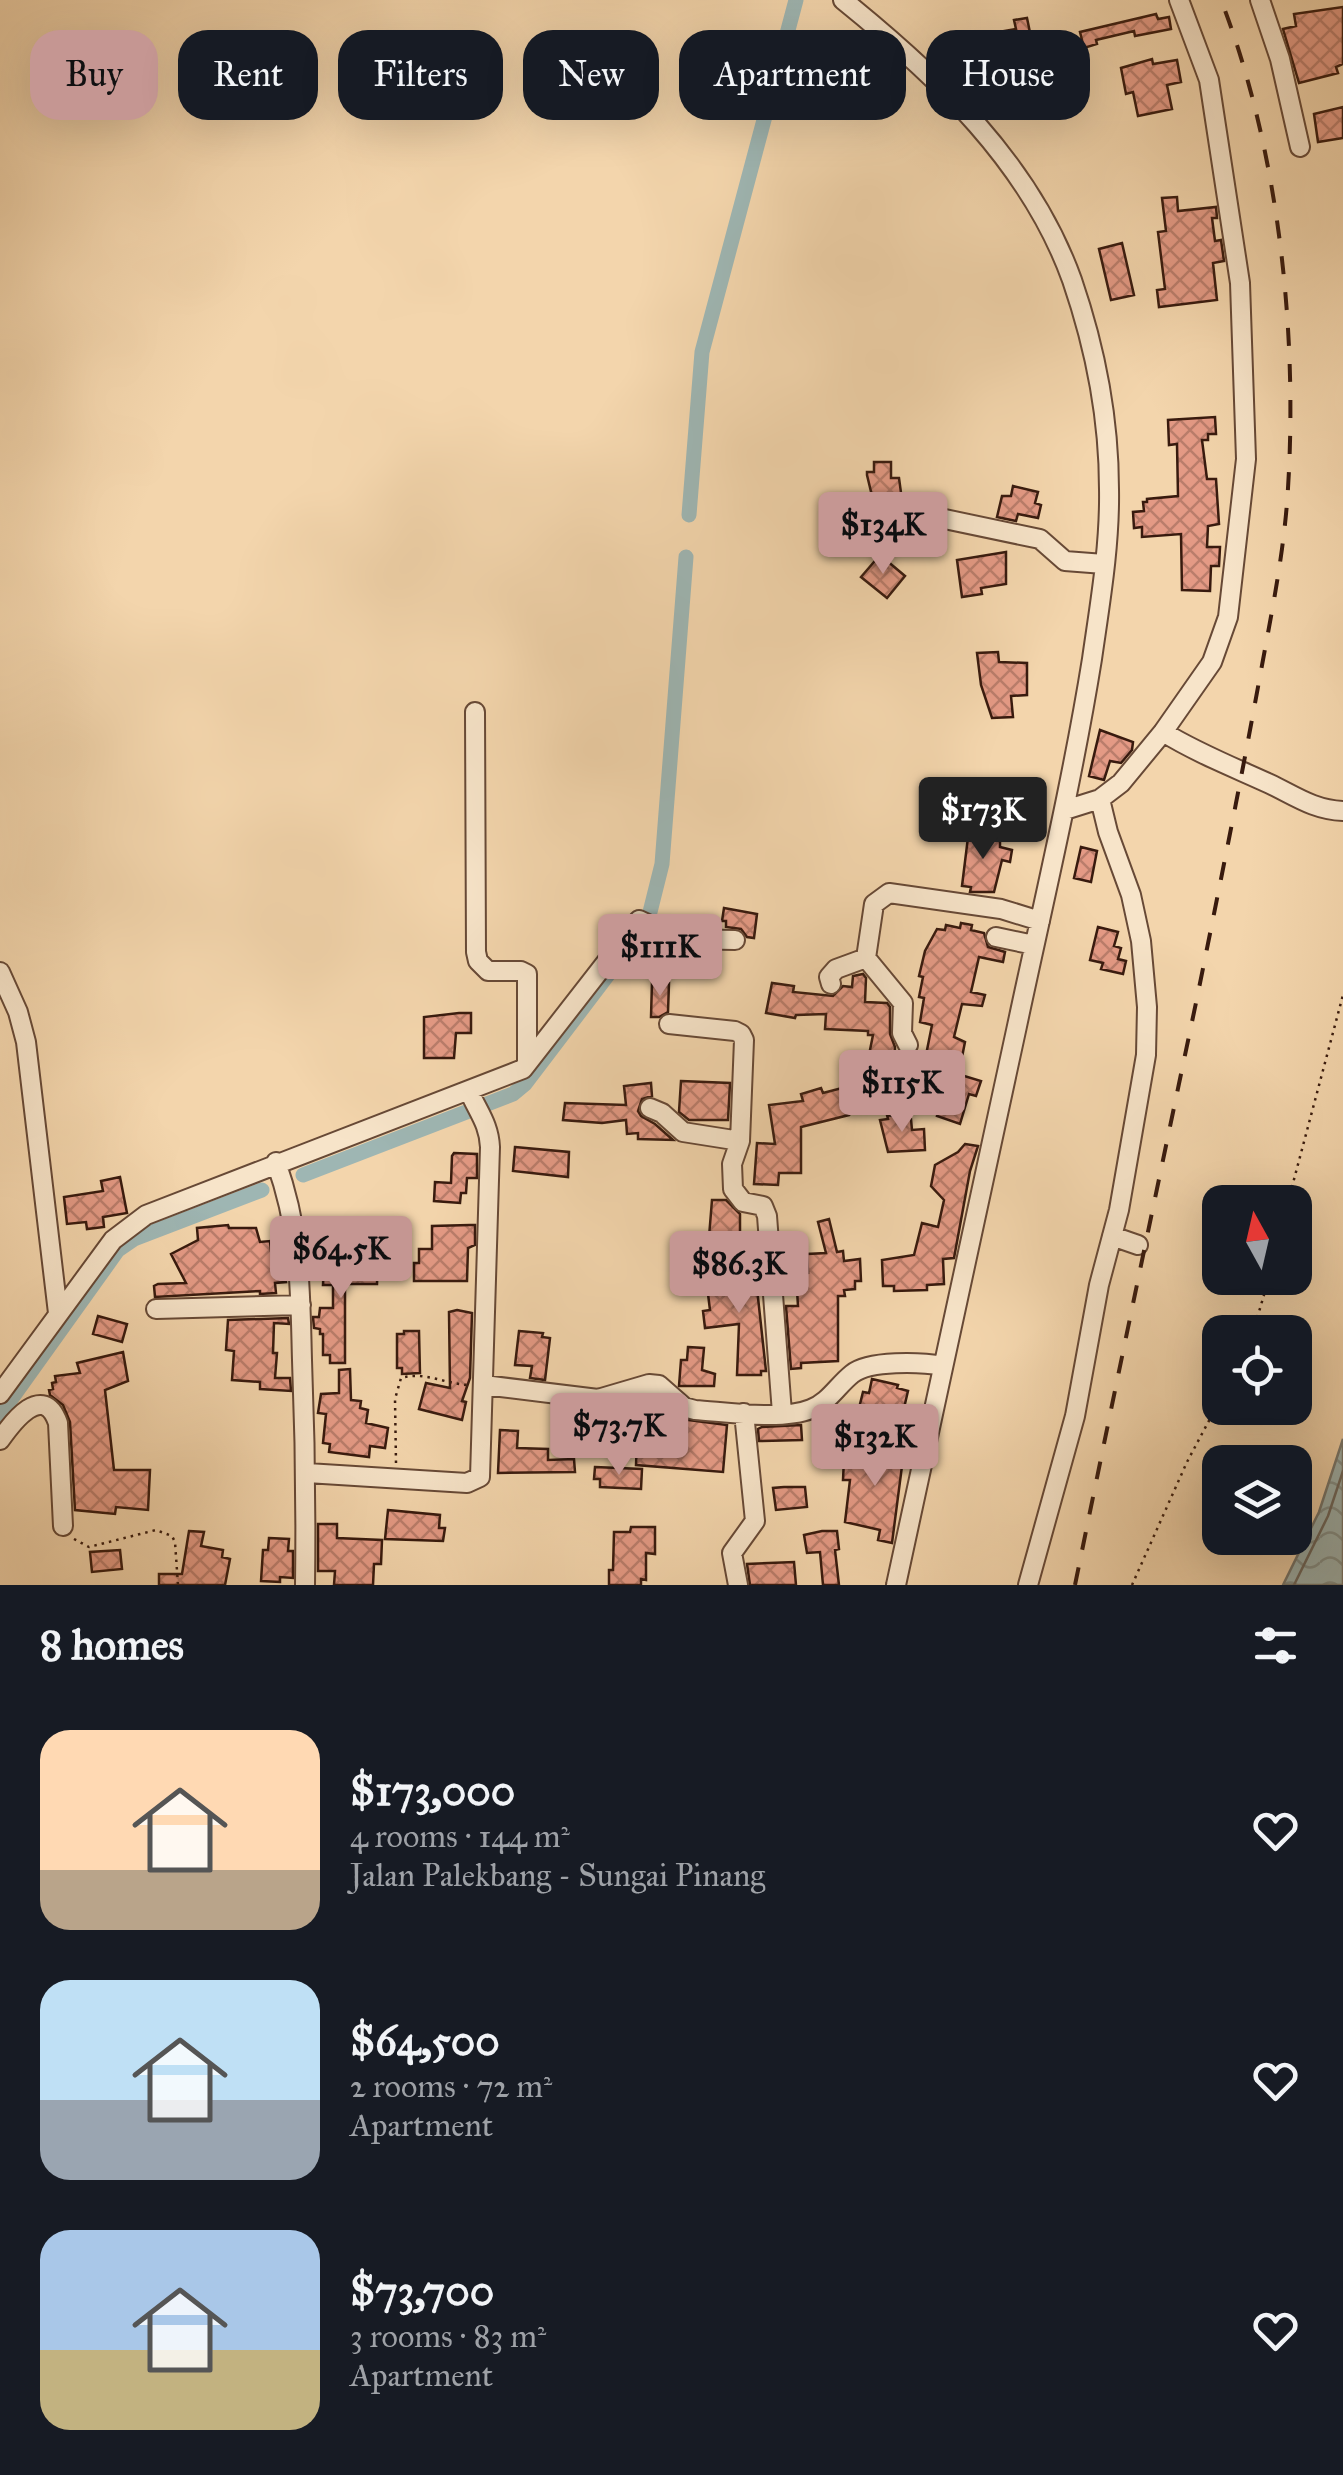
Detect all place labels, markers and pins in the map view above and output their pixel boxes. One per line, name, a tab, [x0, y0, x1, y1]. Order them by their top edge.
pin: $134K	[813, 492, 953, 577]
pin: $173K	[913, 777, 1053, 862]
pin: $111K	[590, 914, 730, 999]
pin: $115K	[832, 1050, 972, 1135]
pin: $64.5K	[260, 1216, 422, 1301]
pin: $86.3K	[658, 1231, 820, 1316]
pin: $73.7K	[538, 1393, 700, 1478]
pin: $132K	[805, 1404, 945, 1489]

